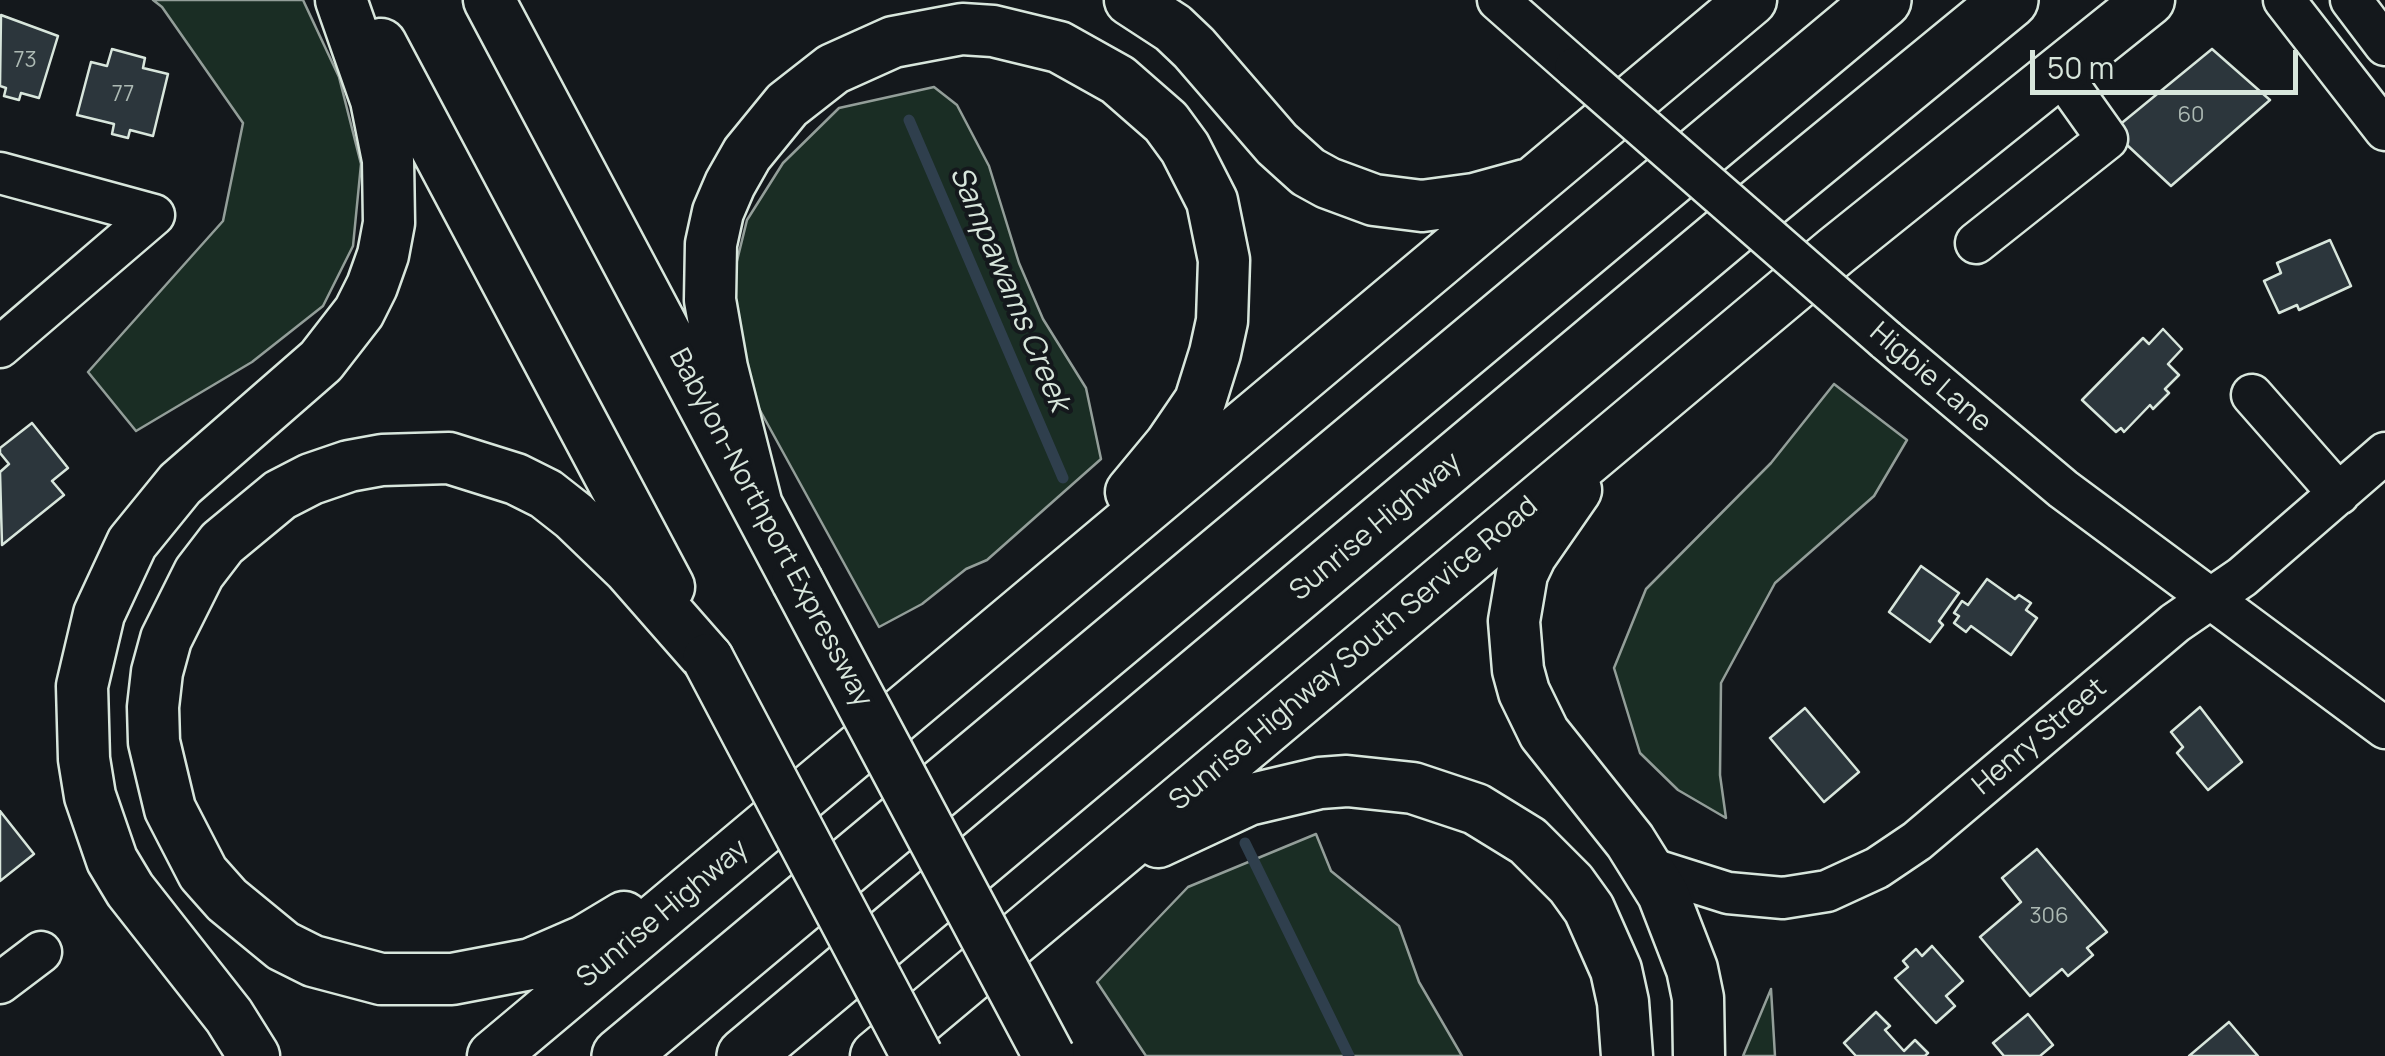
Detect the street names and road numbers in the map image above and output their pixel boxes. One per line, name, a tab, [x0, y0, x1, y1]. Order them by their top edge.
street label: Higbie Lane	[1862, 316, 1998, 440]
street label: Babylon-Northport Expressway	[661, 343, 879, 713]
street label: Sunrise Highway	[1284, 446, 1468, 608]
street label: Sunrise Highway South Service Road	[1163, 490, 1545, 818]
street label: Henry Street	[1966, 671, 2114, 803]
street label: Sunrise Highway	[571, 833, 755, 995]

